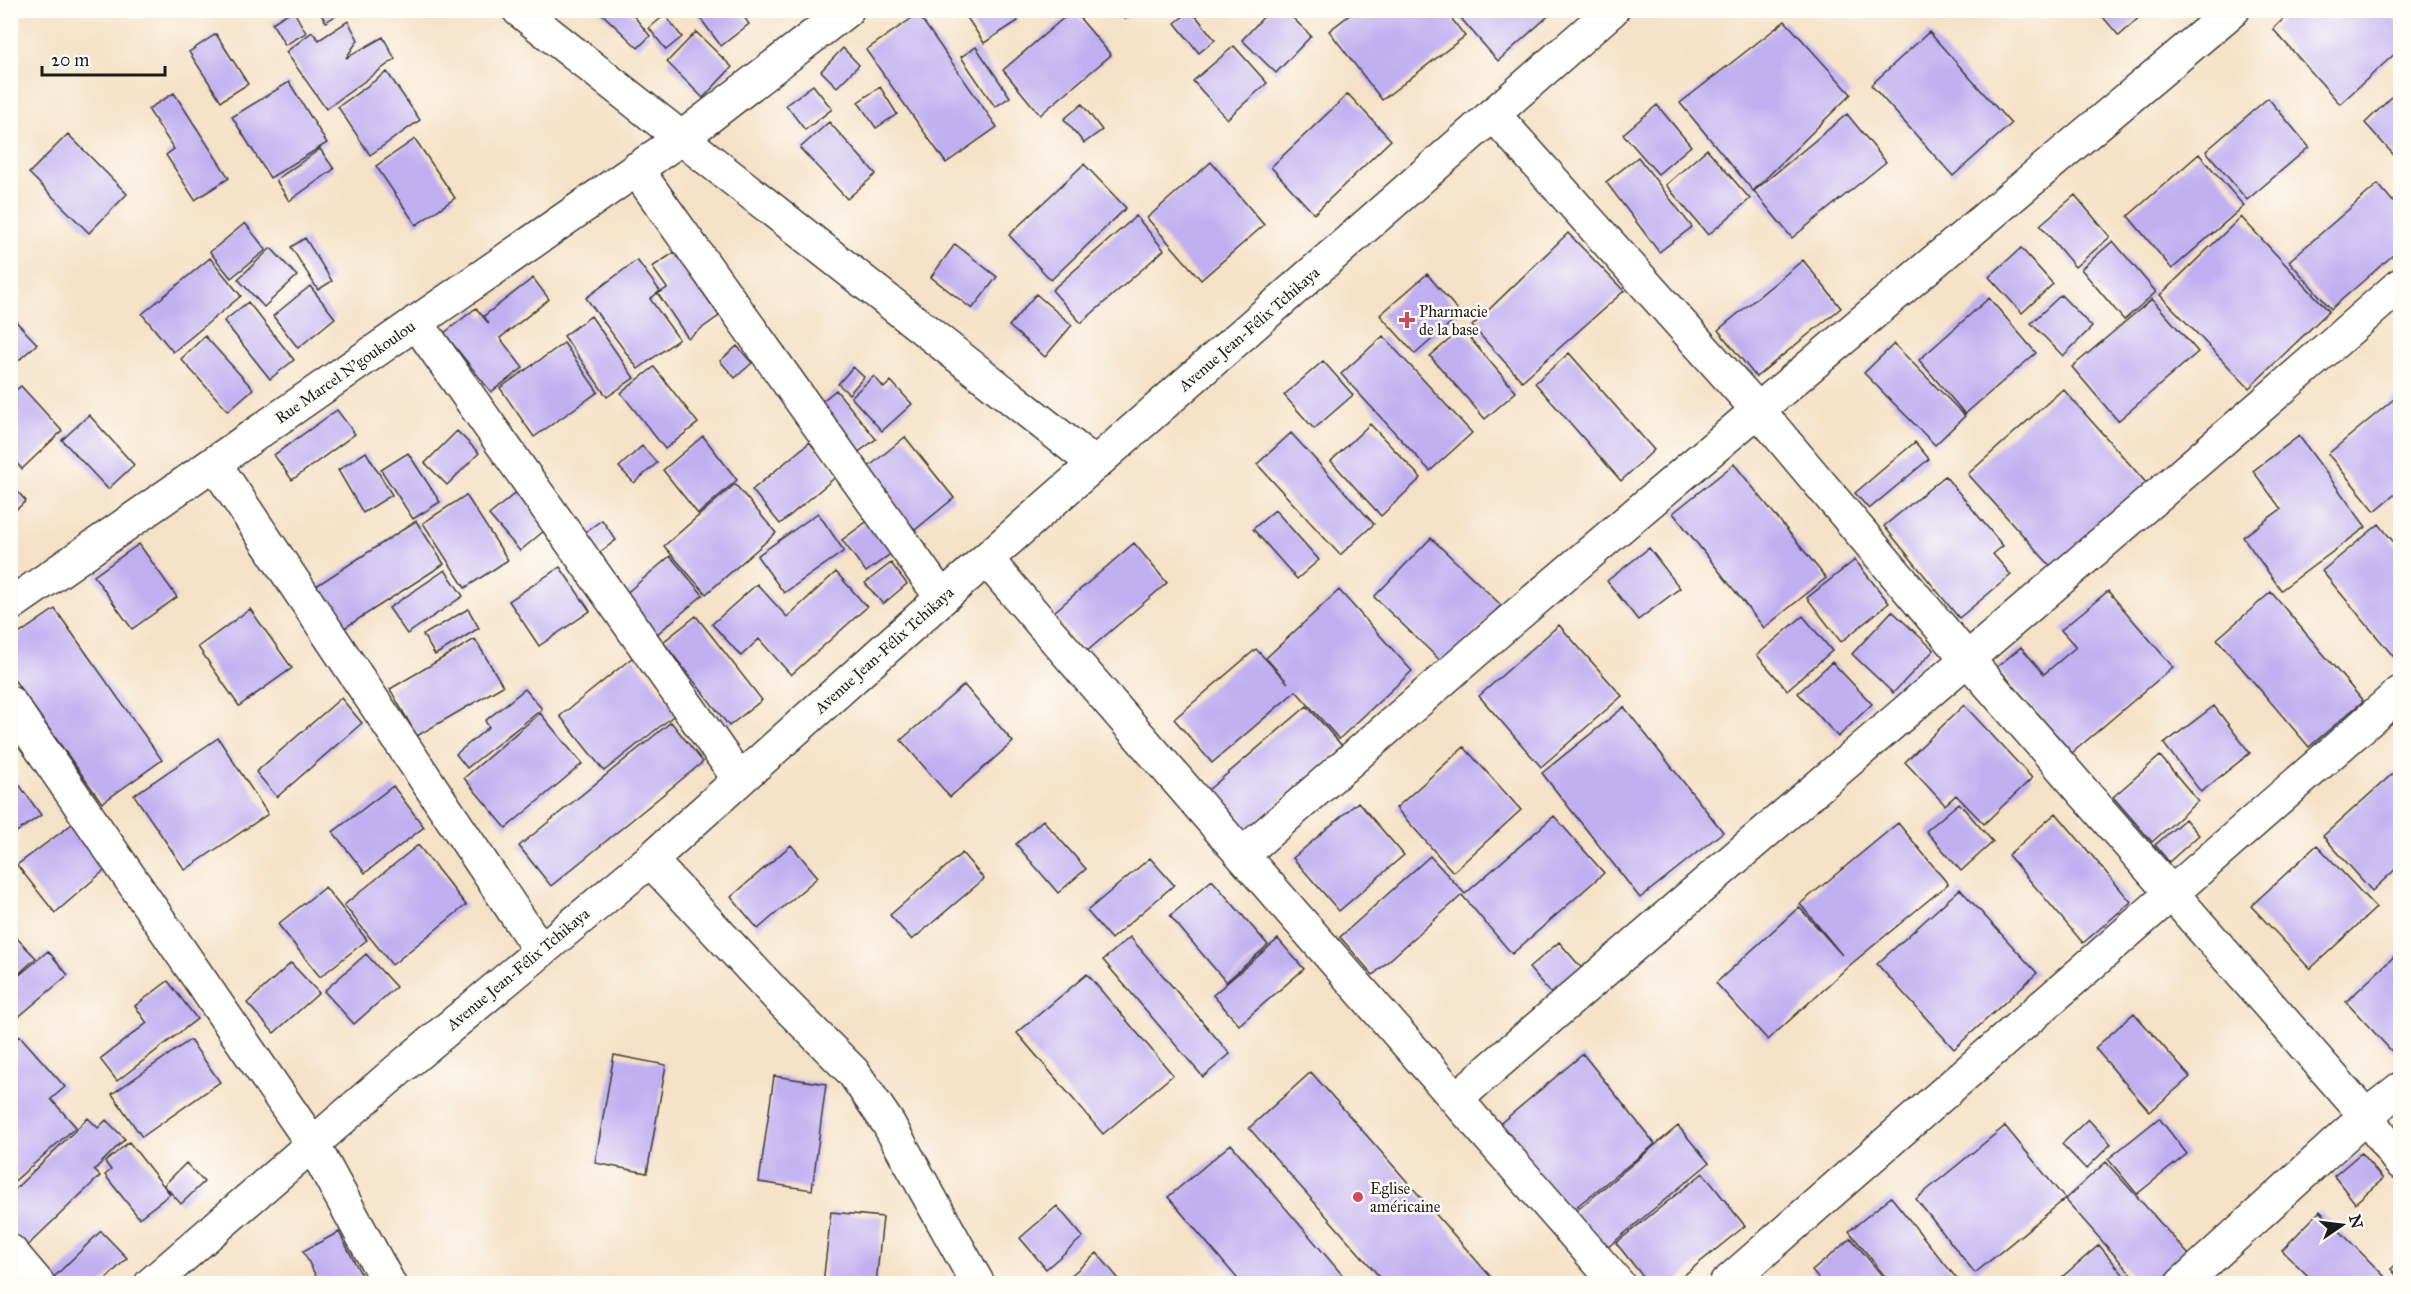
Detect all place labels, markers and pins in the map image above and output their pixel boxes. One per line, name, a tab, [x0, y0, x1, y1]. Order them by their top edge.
place label: Pharmacie de la base	[1419, 302, 1488, 339]
marker: Pharmacie de la base	[1400, 313, 1414, 327]
place label: Eglise américaine	[1370, 1179, 1441, 1216]
marker: Eglise américaine	[1351, 1190, 1365, 1204]

